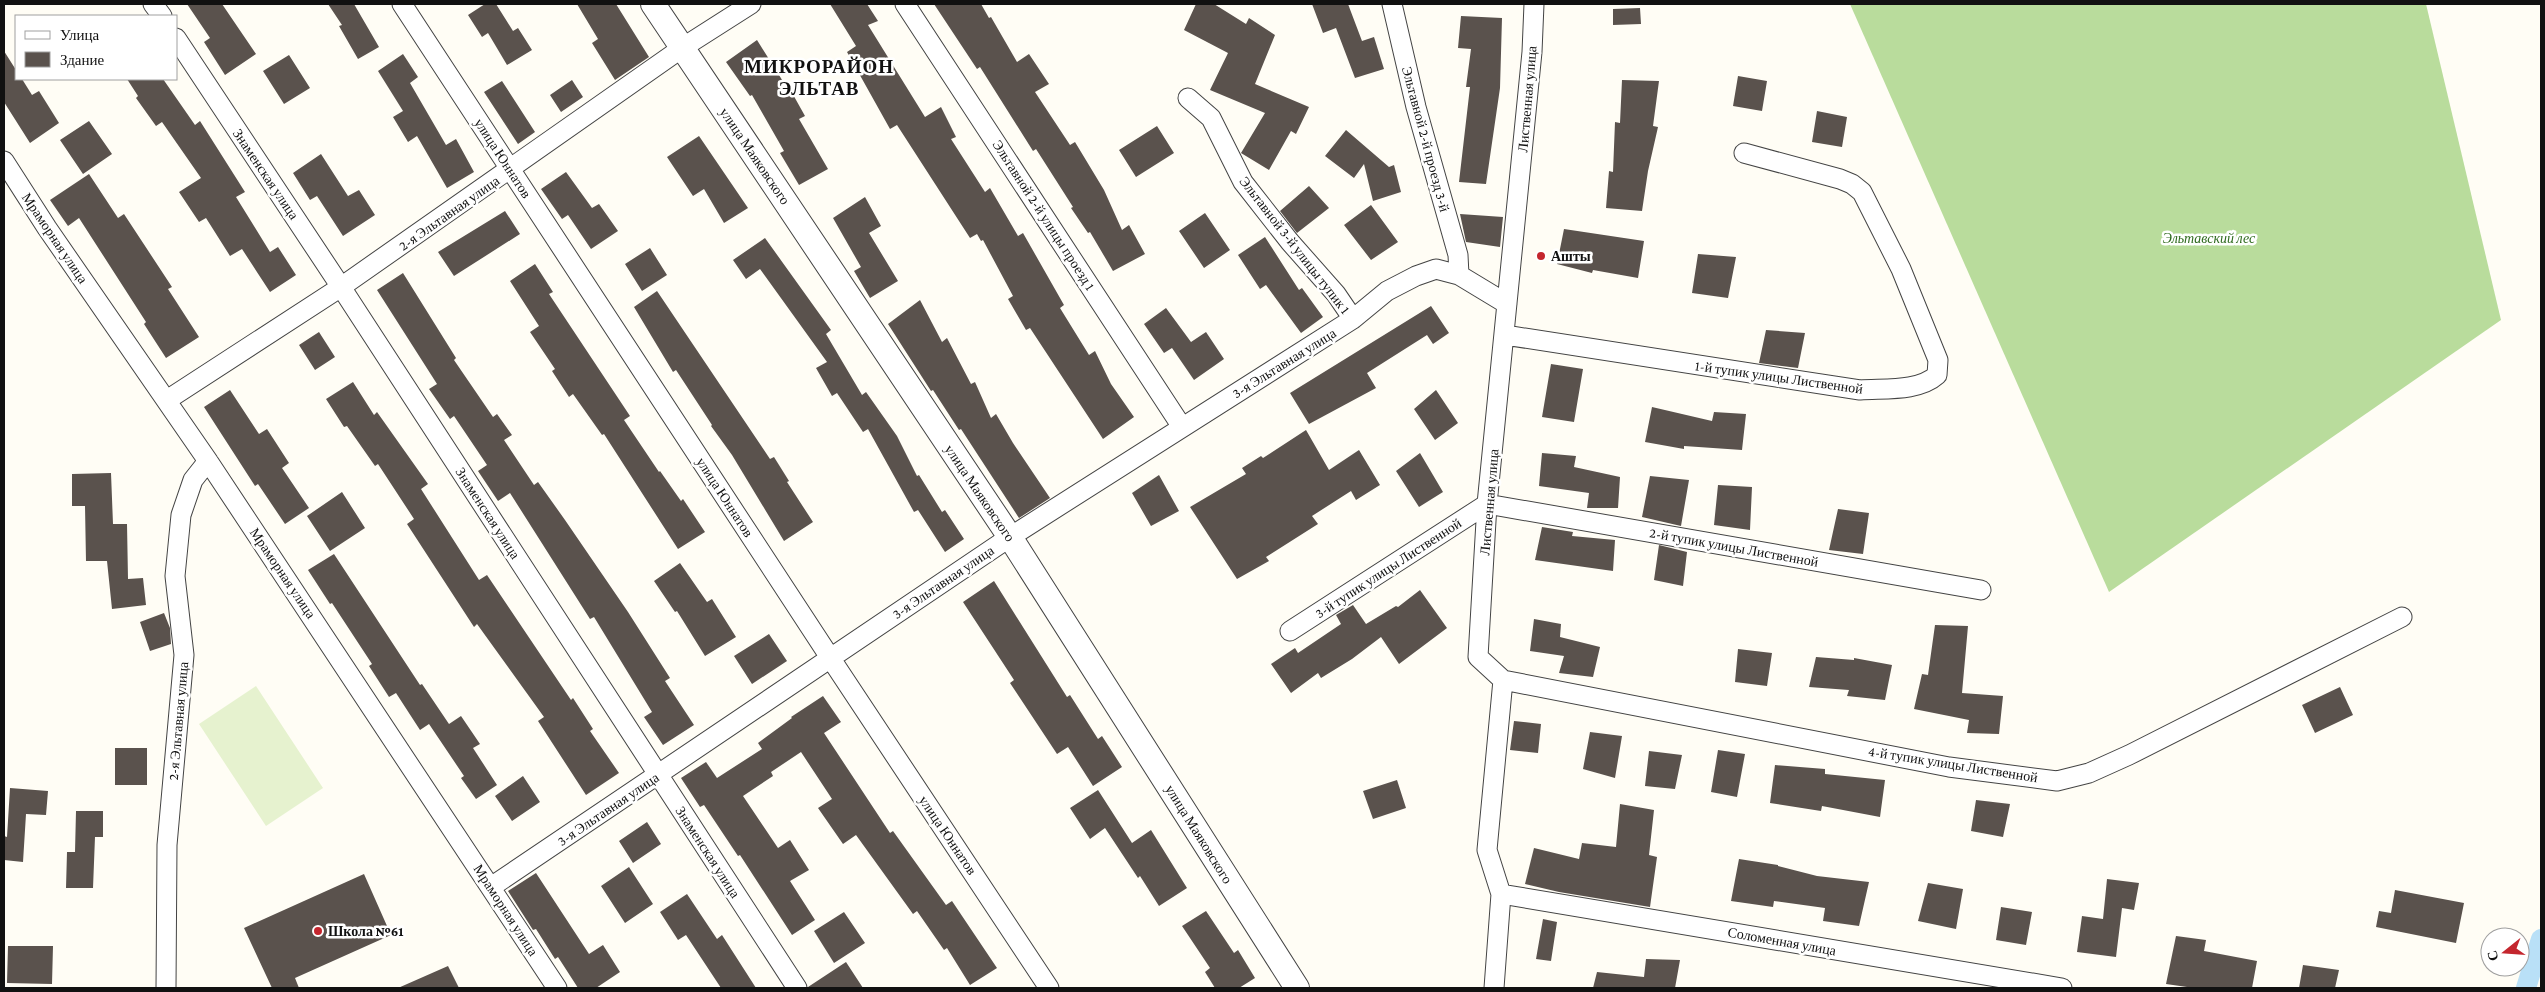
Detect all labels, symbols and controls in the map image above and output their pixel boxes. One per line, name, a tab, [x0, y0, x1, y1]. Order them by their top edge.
legend	[15, 15, 178, 80]
text: Улица	[60, 27, 99, 43]
street label: Лиственная улица	[1514, 44, 1540, 153]
text: Здание	[60, 52, 104, 68]
district label: МИКРОРАЙОН ЭЛЬТАВ	[744, 56, 894, 99]
street label: Эльтавной 2-й проезд 3-й	[1399, 65, 1453, 214]
street label: улица Маяковского	[717, 104, 793, 208]
street label: улица Юннатов	[471, 115, 535, 201]
street label: Знаменская улица	[230, 126, 303, 223]
street label: Эльтавной 2-й улицы проезд 1	[989, 137, 1099, 293]
street label: 2-я Эльтавная улица	[396, 172, 503, 254]
street label: Эльтавной 3-й улицы тупик 1	[1236, 173, 1354, 317]
street label: Мраморная улица	[19, 190, 92, 287]
park label: Эльтавский лес	[2163, 230, 2256, 246]
place label: Ашты	[1551, 248, 1591, 264]
marker: Ашты	[1535, 250, 1547, 262]
street label: 3-я Эльтавная улица	[1229, 324, 1339, 401]
street label: 1-й тупик улицы Лиственной	[1694, 357, 1864, 397]
street label: улица Маяковского	[942, 441, 1018, 545]
street label: Лиственная улица	[1476, 447, 1502, 556]
street label: улица Юннатов	[693, 454, 757, 540]
street label: Знаменская улица	[452, 464, 524, 562]
street label: 3-й тупик улицы Лиственной	[1312, 514, 1465, 621]
street label: 2-й тупик улицы Лиственной	[1648, 524, 1820, 570]
street label: Мраморная улица	[247, 525, 320, 622]
street label: 3-я Эльтавная улица	[889, 542, 998, 622]
street label: 2-я Эльтавная улица	[165, 660, 191, 781]
street label: 4-й тупик улицы Лиственной	[1867, 743, 2040, 785]
street label: 3-я Эльтавная улица	[554, 769, 663, 849]
street label: улица Маяковского	[1162, 782, 1236, 886]
street label: улица Юннатов	[916, 792, 981, 878]
street label: Знаменская улица	[672, 803, 744, 901]
street label: Мраморная улица	[470, 861, 542, 959]
place label: Школа №61	[328, 923, 404, 939]
street label: Соломенная улица	[1727, 924, 1838, 959]
marker: Школа №61	[312, 925, 324, 937]
north arrow	[2480, 927, 2530, 977]
text: С	[2483, 949, 2502, 963]

